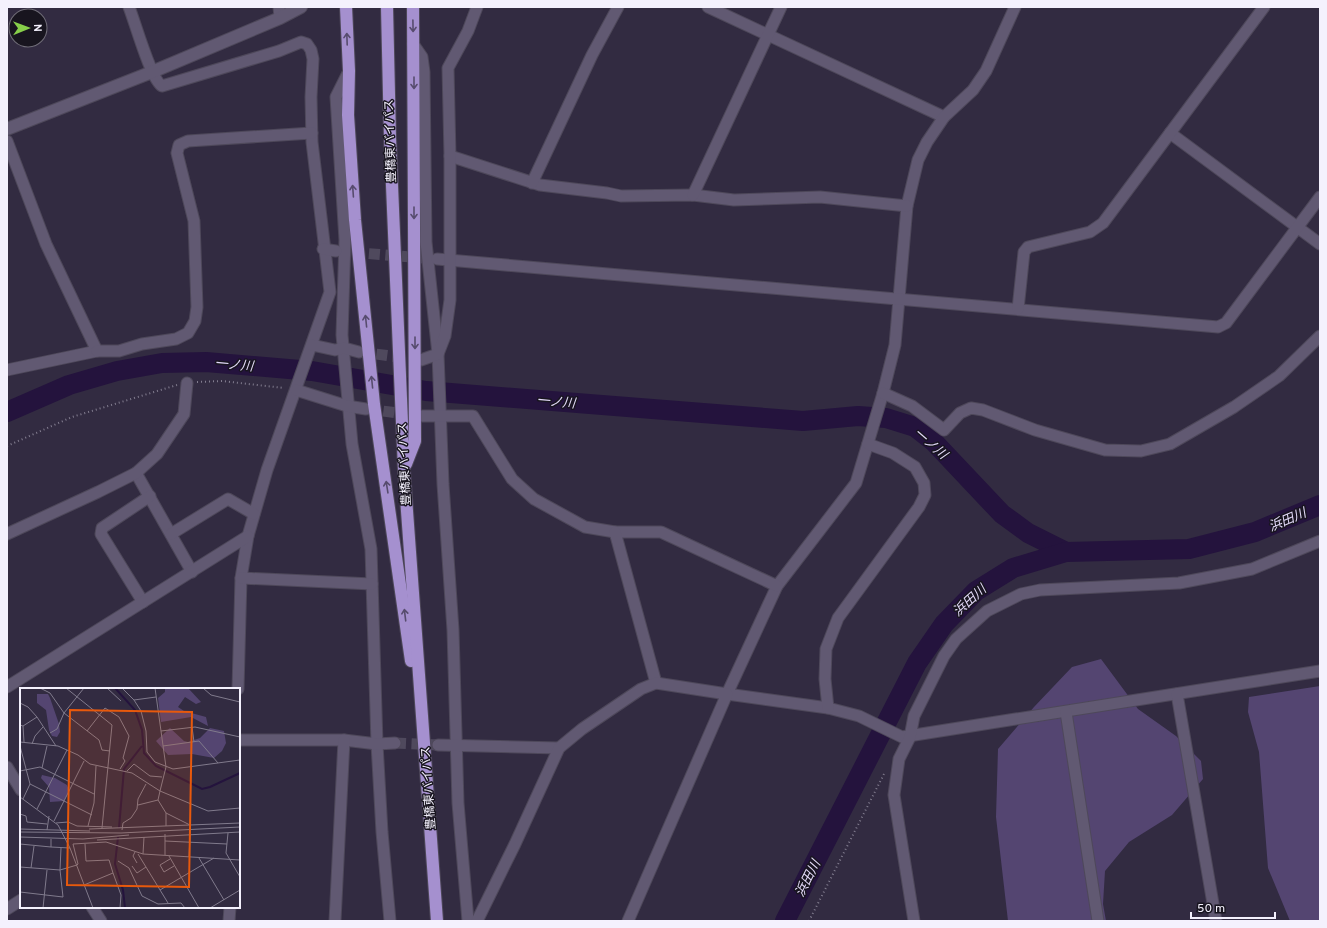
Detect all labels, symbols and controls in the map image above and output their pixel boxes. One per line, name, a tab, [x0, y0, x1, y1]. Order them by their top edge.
north arrow	[8, 8, 48, 48]
one-way arrow	[409, 19, 417, 32]
text: N	[30, 24, 44, 32]
one-way arrow	[344, 33, 351, 46]
one-way arrow	[410, 76, 418, 89]
street label: 豊橋東バイパス	[382, 99, 400, 183]
one-way arrow	[350, 185, 357, 198]
one-way arrow	[410, 206, 418, 219]
one-way arrow	[362, 315, 369, 328]
one-way arrow	[411, 336, 419, 349]
water label: 一ノ川	[214, 356, 256, 376]
one-way arrow	[368, 376, 376, 389]
water label: 一ノ川	[536, 393, 578, 413]
street label: 豊橋東バイパス	[395, 422, 415, 506]
water label: 一ノ川	[910, 426, 951, 465]
one-way arrow	[383, 480, 391, 493]
water label: 浜田川	[1267, 505, 1311, 536]
water label: 浜田川	[950, 581, 992, 620]
one-way arrow	[401, 609, 409, 622]
inset map	[20, 688, 240, 908]
street label: 豊橋東バイパス	[418, 746, 440, 830]
water label: 浜田川	[793, 856, 826, 900]
scale bar	[1191, 894, 1275, 920]
text: 50 m	[1197, 901, 1225, 917]

